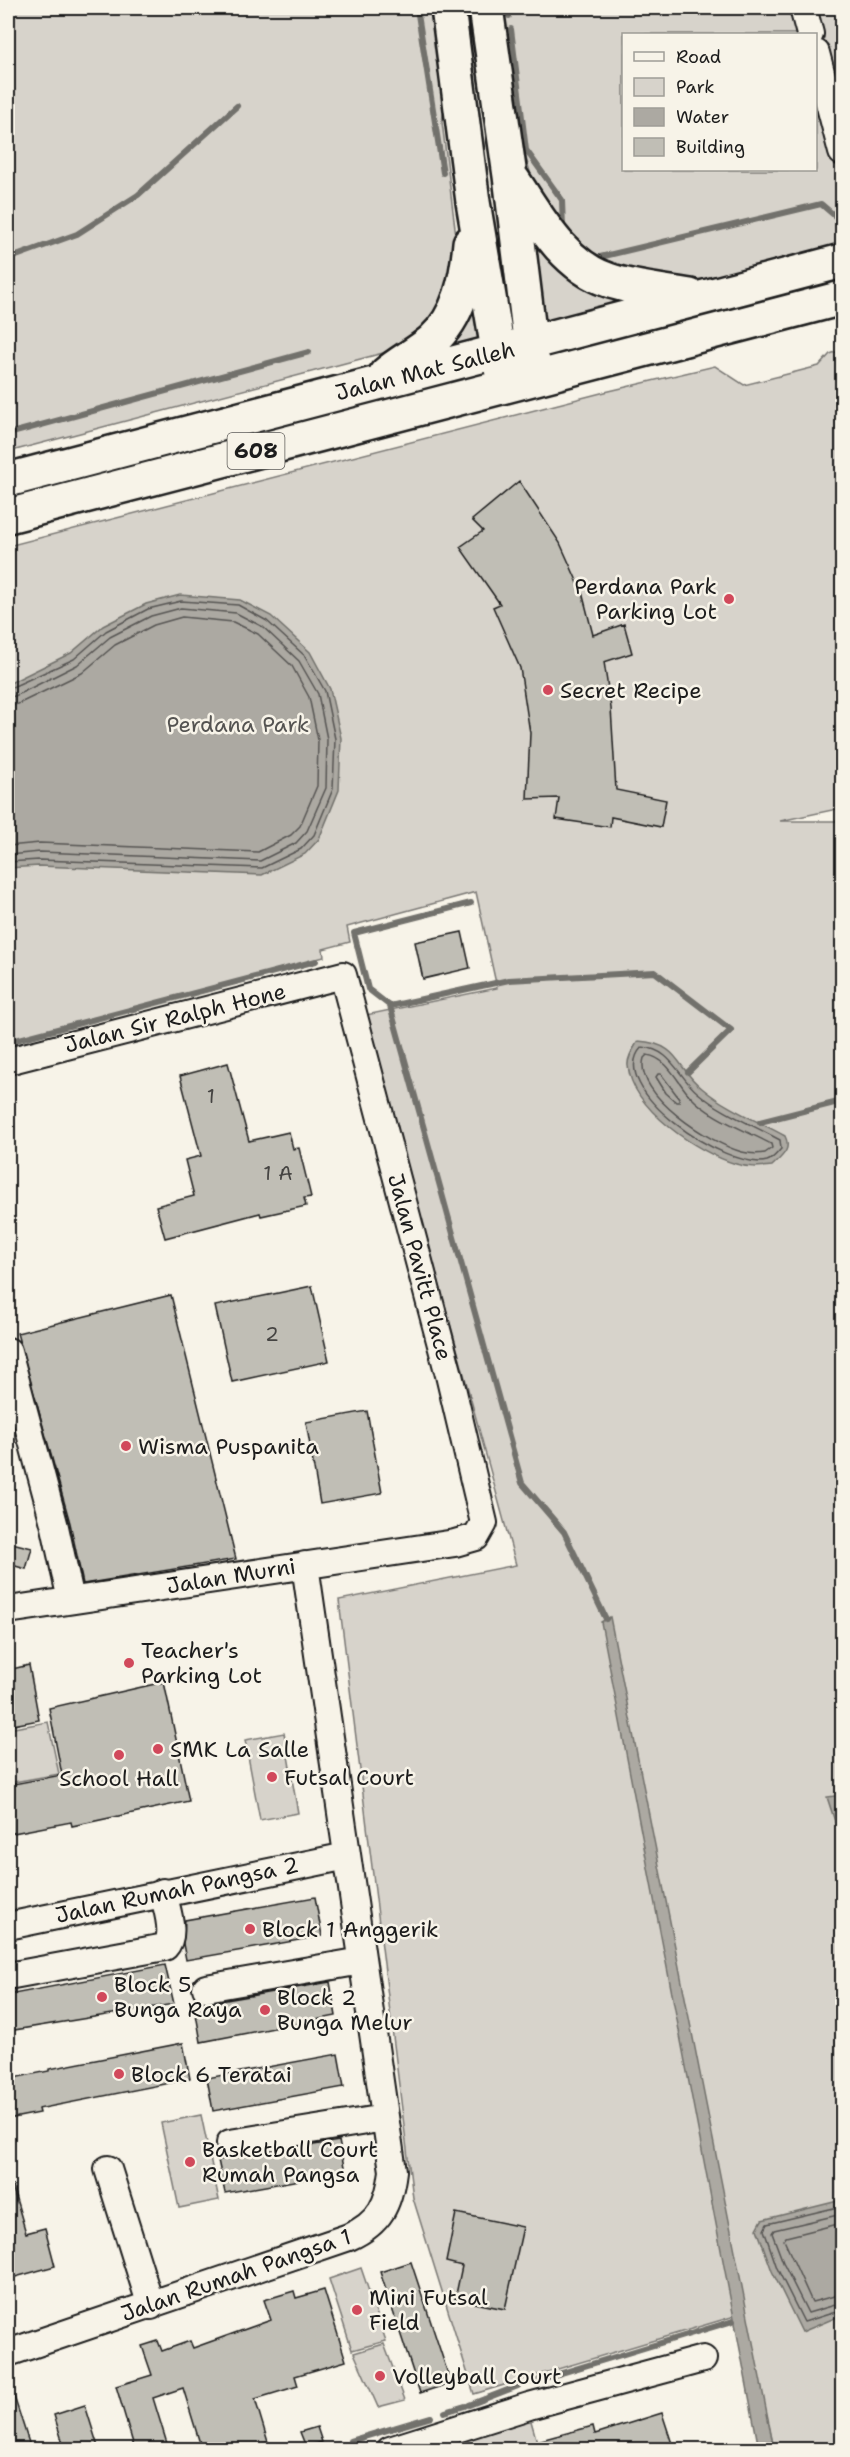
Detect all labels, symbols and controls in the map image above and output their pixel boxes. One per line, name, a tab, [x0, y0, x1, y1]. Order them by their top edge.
legend	[622, 33, 817, 171]
text: Road	[676, 45, 721, 69]
text: Park	[676, 75, 715, 99]
text: Water	[676, 105, 729, 129]
text: Building	[676, 135, 745, 159]
street label: Jalan Mat Salleh	[332, 335, 518, 407]
road number: 608	[228, 433, 284, 469]
place label: Perdana Park Parking Lot	[574, 572, 717, 626]
marker: Perdana Park Parking Lot	[722, 592, 736, 606]
place label: Secret Recipe	[560, 676, 702, 705]
marker: Secret Recipe	[541, 683, 555, 697]
park label: Perdana Park	[167, 710, 309, 739]
street label: Jalan Sir Ralph Hone	[61, 976, 289, 1060]
house number: 1	[207, 1083, 215, 1109]
house number: 1 A	[263, 1160, 293, 1186]
street label: Jalan Pavitt Place	[381, 1170, 459, 1364]
house number: 2	[265, 1321, 279, 1347]
place label: Wisma Puspanita	[138, 1432, 319, 1461]
marker: Wisma Puspanita	[119, 1439, 133, 1453]
street label: Jalan Murni	[164, 1551, 298, 1601]
place label: Teacher's Parking Lot	[141, 1636, 262, 1690]
marker: Teacher's Parking Lot	[122, 1656, 136, 1670]
place label: SMK La Salle	[170, 1735, 309, 1764]
marker: SMK La Salle	[151, 1742, 165, 1756]
marker: School Hall	[112, 1748, 126, 1762]
place label: Futsal Court	[284, 1763, 414, 1792]
place label: School Hall	[59, 1764, 179, 1793]
marker: Futsal Court	[265, 1770, 279, 1784]
street label: Jalan Rumah Pangsa 2	[53, 1850, 301, 1930]
place label: Block 1 Anggerik	[262, 1915, 439, 1944]
marker: Block 1 Anggerik	[243, 1922, 257, 1936]
place label: Block 5 Bunga Raya	[114, 1970, 242, 2024]
place label: Block 2 Bunga Melur	[277, 1983, 413, 2037]
marker: Block 5 Bunga Raya	[95, 1990, 109, 2004]
marker: Block 2 Bunga Melur	[258, 2003, 272, 2017]
place label: Block 6 Teratai	[131, 2060, 292, 2089]
marker: Block 6 Teratai	[112, 2067, 126, 2081]
place label: Basketball Court Rumah Pangsa	[202, 2135, 378, 2189]
marker: Basketball Court Rumah Pangsa	[183, 2155, 197, 2169]
street label: Jalan Rumah Pangsa 1	[117, 2222, 355, 2328]
place label: Mini Futsal Field	[369, 2283, 488, 2337]
marker: Mini Futsal Field	[350, 2303, 364, 2317]
place label: Volleyball Court	[392, 2362, 562, 2391]
marker: Volleyball Court	[373, 2369, 387, 2383]

